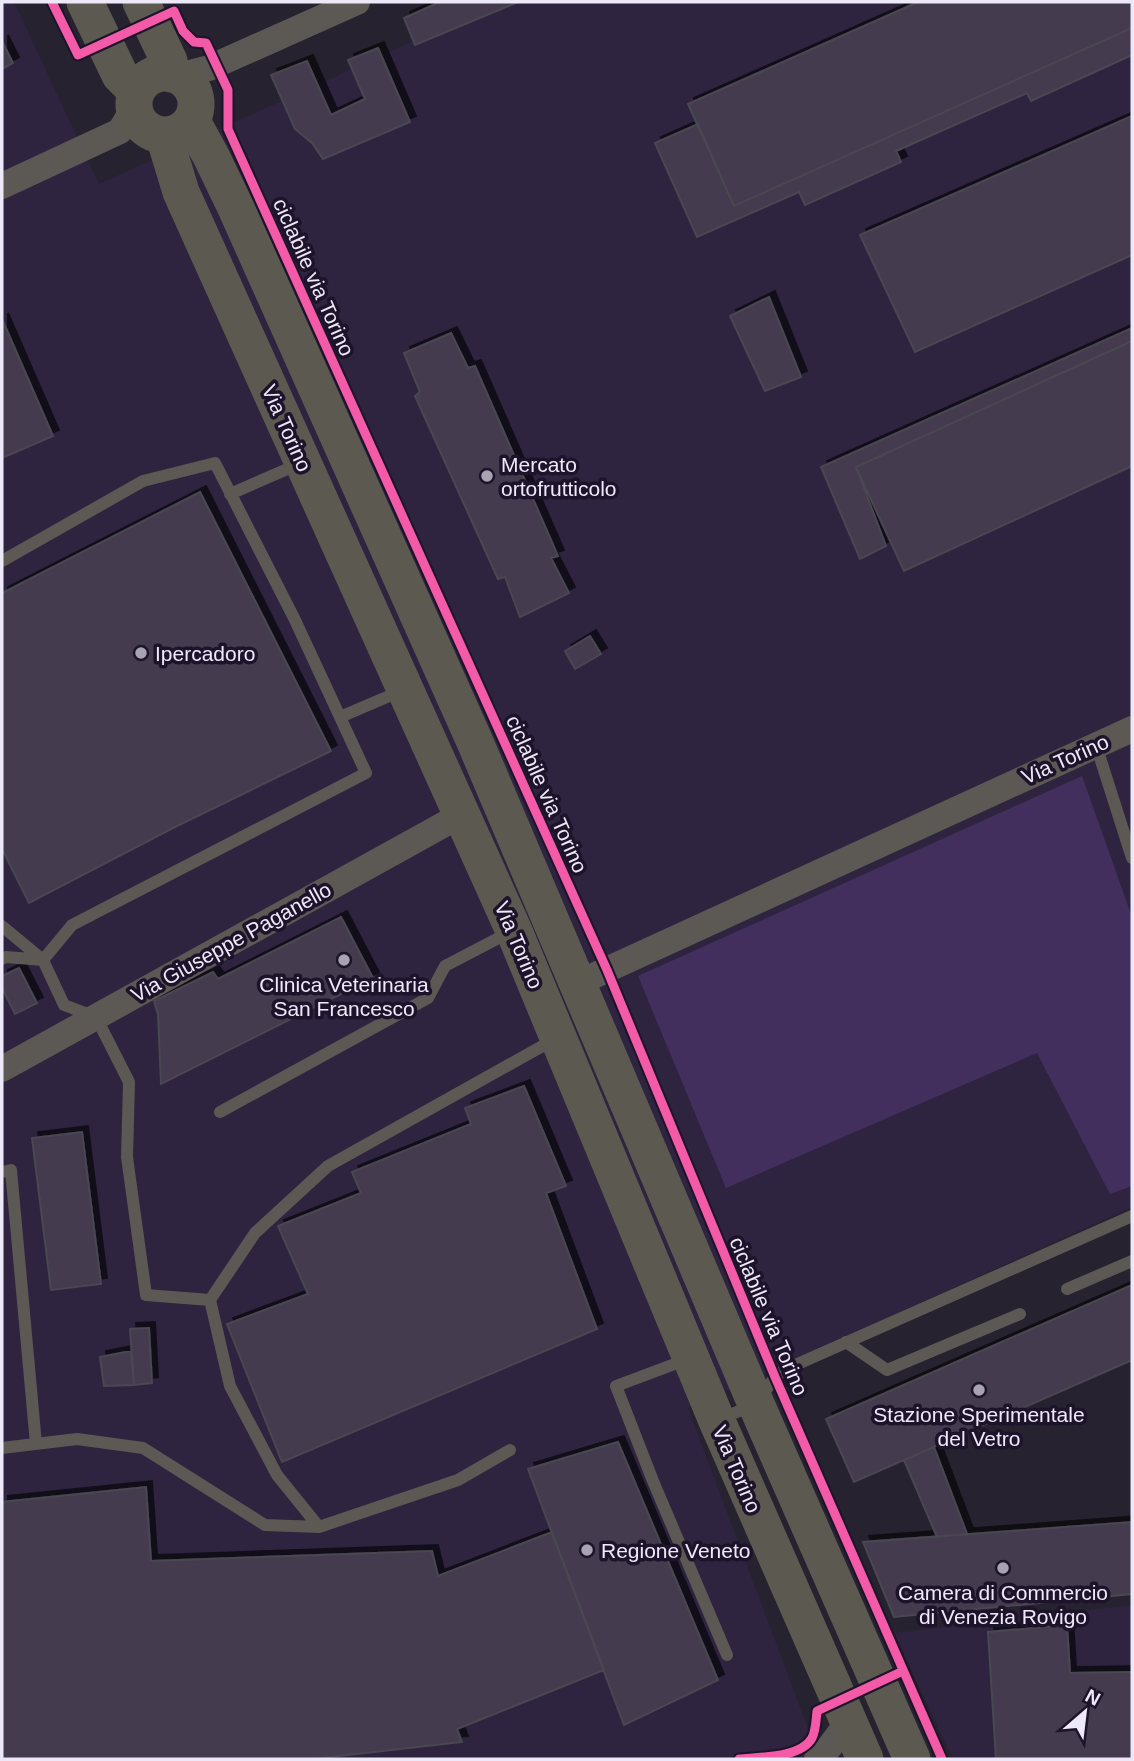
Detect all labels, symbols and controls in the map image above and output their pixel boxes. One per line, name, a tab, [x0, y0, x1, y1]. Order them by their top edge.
street label: ciclabile via Torino	[269, 195, 359, 359]
street label: Via Torino	[258, 381, 316, 475]
place label: Mercato ortofrutticolo	[501, 453, 617, 500]
marker: Mercato ortofrutticolo	[479, 468, 495, 484]
place label: Ipercadoro	[155, 642, 255, 665]
marker: Ipercadoro	[133, 645, 149, 661]
street label: ciclabile via Torino	[502, 712, 592, 876]
street label: Via Torino	[1018, 730, 1112, 788]
street label: Via Giuseppe Paganello	[127, 877, 335, 1007]
street label: Via Torino	[490, 898, 548, 992]
marker: Clinica Veterinaria San Francesco	[336, 952, 352, 968]
place label: Clinica Veterinaria San Francesco	[259, 973, 429, 1020]
street label: ciclabile via Torino	[725, 1233, 813, 1399]
marker: Stazione Sperimentale del Vetro	[971, 1382, 987, 1398]
place label: Stazione Sperimentale del Vetro	[873, 1403, 1085, 1450]
street label: Via Torino	[708, 1422, 766, 1516]
place label: Regione Veneto	[601, 1539, 750, 1562]
marker: Regione Veneto	[579, 1542, 595, 1558]
marker: Camera di Commercio di Venezia Rovigo	[995, 1560, 1011, 1576]
place label: Camera di Commercio di Venezia Rovigo	[898, 1581, 1108, 1628]
north arrow	[1050, 1677, 1120, 1747]
text: N	[1082, 1685, 1104, 1710]

